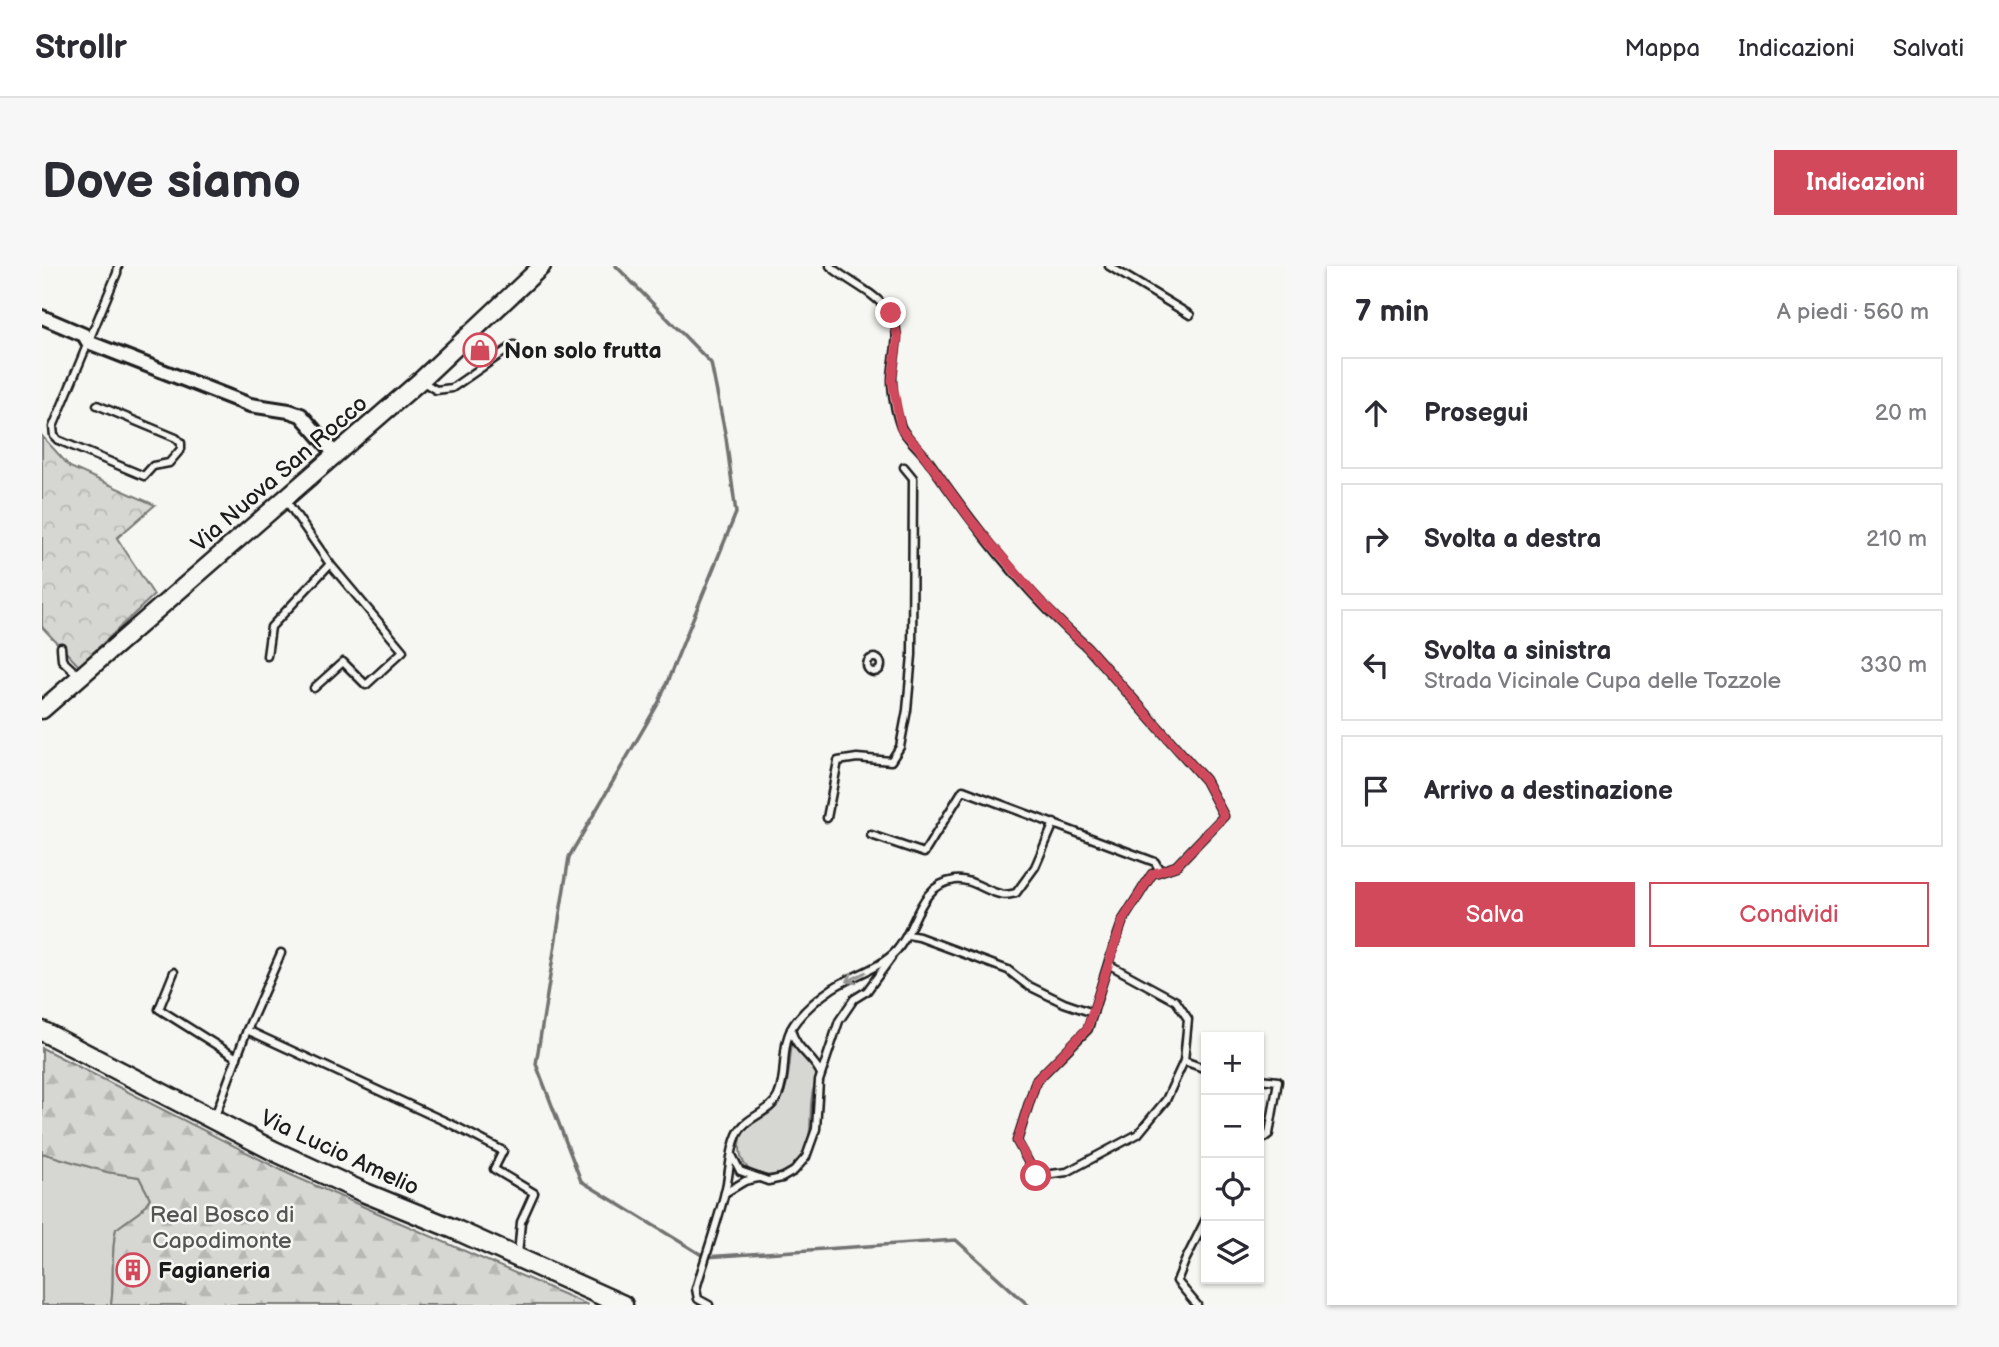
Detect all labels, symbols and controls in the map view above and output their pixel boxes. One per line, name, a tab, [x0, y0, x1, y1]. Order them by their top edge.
text: Strollr	[35, 28, 127, 68]
text: Mappa	[1624, 34, 1700, 63]
text: Indicazioni	[1738, 34, 1855, 63]
text: Salvati	[1893, 34, 1964, 63]
button: Indicazioni	[1774, 150, 1957, 215]
text: Dove siamo	[42, 153, 301, 212]
text: 7 min	[1355, 294, 1429, 330]
route end	[875, 297, 906, 328]
text: A piedi · 560 m	[1777, 298, 1929, 326]
shop icon: Non solo frutta	[461, 331, 499, 369]
place label: Non solo frutta	[504, 337, 662, 365]
street label: Via Nuova San Rocco	[186, 390, 374, 558]
icon: ahead	[1357, 394, 1395, 432]
text: Prosegui	[1424, 398, 1528, 429]
text: 20 m	[1875, 399, 1927, 427]
icon: right	[1357, 520, 1395, 558]
text: Svolta a destra	[1424, 524, 1601, 555]
text: 210 m	[1866, 525, 1927, 553]
text: Svolta a sinistra	[1424, 636, 1611, 667]
icon: left	[1357, 646, 1395, 684]
text: 330 m	[1860, 651, 1927, 679]
text: Strada Vicinale Cupa delle Tozzole	[1424, 667, 1781, 695]
icon: arrive	[1357, 772, 1395, 810]
text: Arrivo a destinazione	[1424, 776, 1673, 807]
button: Salva	[1355, 882, 1635, 947]
button: Condividi	[1649, 882, 1929, 947]
one-way arrow	[846, 970, 866, 984]
map controls	[1201, 1032, 1264, 1284]
button: +	[1201, 1032, 1264, 1095]
button: −	[1201, 1095, 1264, 1158]
street label: Via Lucio Amelio	[256, 1104, 423, 1202]
button: locate	[1201, 1158, 1264, 1221]
route start	[1020, 1160, 1051, 1191]
park label: Real Bosco di Capodimonte	[150, 1201, 294, 1255]
button: layers	[1201, 1221, 1264, 1284]
building icon: Fagianeria	[114, 1251, 152, 1289]
place label: Fagianeria	[158, 1257, 270, 1285]

